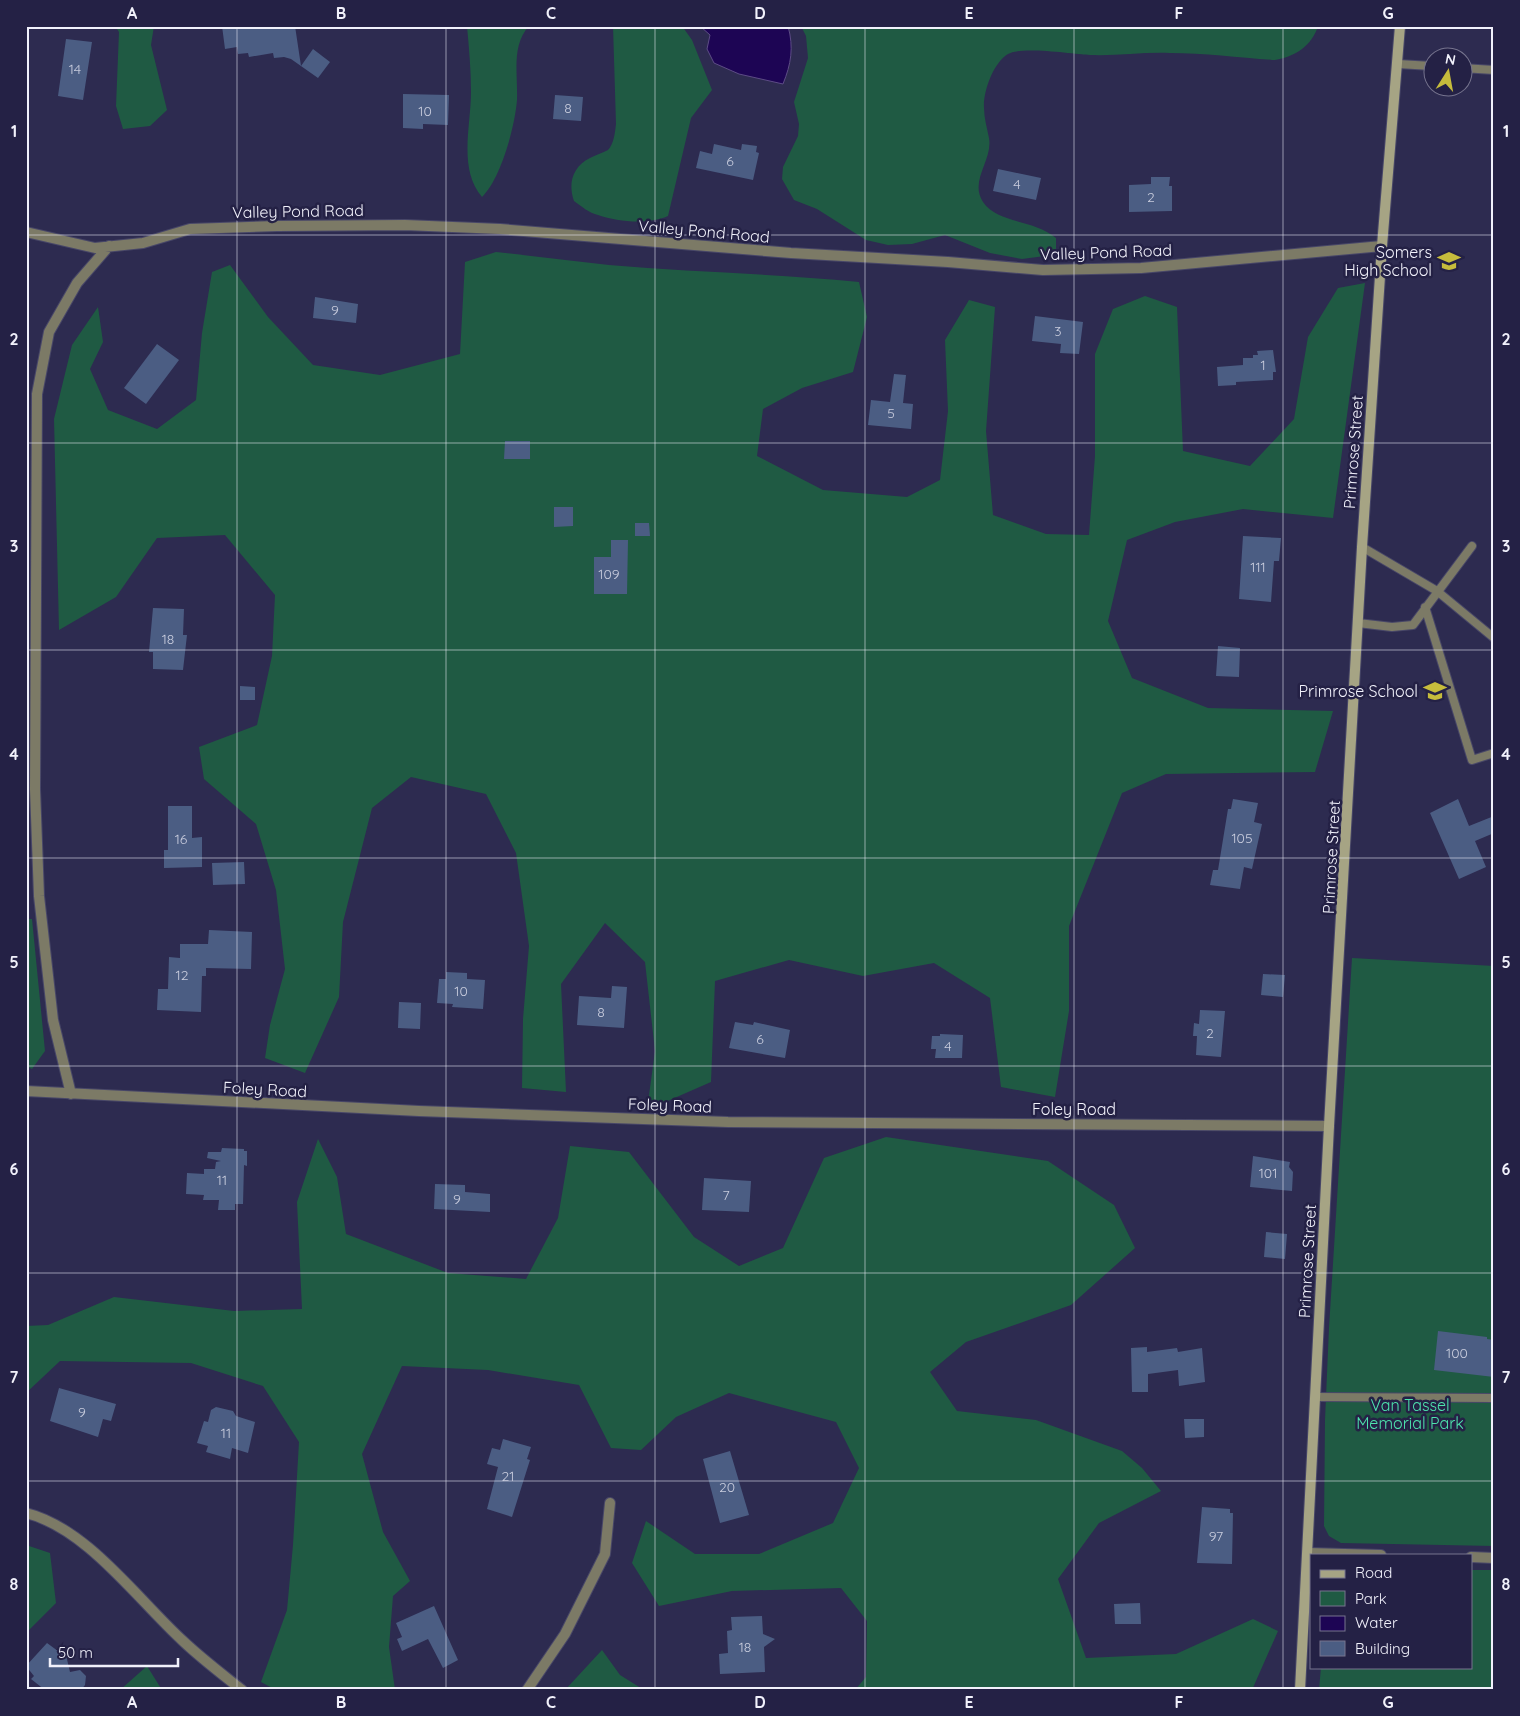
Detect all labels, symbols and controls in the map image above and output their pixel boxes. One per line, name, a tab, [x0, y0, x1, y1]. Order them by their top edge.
text: A	[127, 3, 138, 23]
text: B	[336, 3, 346, 23]
text: C	[546, 3, 556, 23]
text: D	[754, 3, 766, 23]
text: E	[964, 3, 974, 23]
text: F	[1175, 3, 1184, 23]
text: G	[1382, 3, 1394, 23]
north arrow	[1422, 48, 1472, 98]
text: N	[1444, 49, 1457, 69]
house number: 14	[69, 60, 81, 78]
house number: 8	[564, 99, 572, 117]
house number: 10	[418, 102, 432, 120]
text: 1	[11, 121, 17, 141]
text: 1	[1503, 121, 1509, 141]
house number: 6	[726, 152, 734, 170]
house number: 4	[1013, 175, 1021, 193]
house number: 2	[1147, 188, 1155, 206]
street label: Valley Pond Road	[232, 200, 364, 222]
street label: Valley Pond Road	[637, 215, 771, 247]
street label: Valley Pond Road	[1040, 240, 1172, 264]
place label: Somers High School	[1344, 242, 1432, 280]
school or university icon: Somers High School	[1436, 248, 1462, 274]
house number: 9	[331, 301, 339, 319]
house number: 3	[1054, 322, 1062, 340]
text: 2	[9, 329, 19, 349]
text: 2	[1501, 329, 1511, 349]
house number: 1	[1260, 356, 1266, 374]
street label: Primrose Street	[1339, 395, 1367, 509]
house number: 5	[887, 404, 895, 422]
text: 3	[10, 536, 18, 556]
text: 3	[1502, 536, 1510, 556]
house number: 111	[1250, 558, 1266, 576]
house number: 109	[598, 565, 620, 583]
house number: 18	[162, 630, 174, 648]
school or university icon: Primrose School	[1422, 678, 1448, 704]
place label: Primrose School	[1299, 681, 1418, 701]
text: 4	[9, 744, 19, 764]
text: 4	[1501, 744, 1511, 764]
street label: Primrose Street	[1318, 800, 1344, 914]
house number: 105	[1231, 829, 1253, 847]
house number: 16	[175, 830, 188, 848]
text: 5	[9, 952, 19, 972]
text: 5	[1501, 952, 1511, 972]
house number: 12	[176, 966, 189, 984]
house number: 10	[454, 982, 468, 1000]
house number: 8	[597, 1003, 605, 1021]
house number: 2	[1206, 1024, 1214, 1042]
house number: 6	[756, 1030, 764, 1048]
house number: 4	[944, 1037, 952, 1055]
street label: Foley Road	[222, 1077, 308, 1101]
street label: Foley Road	[628, 1094, 712, 1116]
street label: Foley Road	[1032, 1099, 1116, 1119]
text: 6	[10, 1159, 19, 1179]
text: 6	[1502, 1159, 1511, 1179]
house number: 101	[1259, 1164, 1277, 1182]
house number: 11	[217, 1171, 227, 1189]
house number: 7	[722, 1186, 730, 1204]
house number: 9	[453, 1190, 461, 1208]
street label: Primrose Street	[1294, 1204, 1320, 1318]
house number: 100	[1446, 1344, 1468, 1362]
text: 7	[10, 1367, 19, 1387]
text: 7	[1502, 1367, 1511, 1387]
park label: Van Tassel Memorial Park	[1356, 1395, 1464, 1433]
house number: 9	[78, 1403, 86, 1421]
house number: 11	[221, 1424, 231, 1442]
house number: 21	[502, 1467, 514, 1485]
house number: 20	[719, 1478, 735, 1496]
house number: 97	[1209, 1527, 1223, 1545]
legend	[1310, 1554, 1472, 1668]
text: Road	[1355, 1563, 1392, 1582]
text: 8	[10, 1574, 19, 1594]
text: 8	[1502, 1574, 1511, 1594]
text: Park	[1355, 1589, 1387, 1608]
text: Water	[1355, 1613, 1398, 1632]
scale bar	[50, 1636, 178, 1668]
house number: 18	[739, 1638, 751, 1656]
text: Building	[1355, 1639, 1410, 1658]
text: 50 m	[58, 1643, 93, 1662]
text: A	[127, 1692, 138, 1712]
text: B	[336, 1692, 346, 1712]
text: C	[546, 1692, 556, 1712]
text: D	[754, 1692, 766, 1712]
text: E	[964, 1692, 974, 1712]
text: F	[1175, 1692, 1184, 1712]
text: G	[1382, 1692, 1394, 1712]

